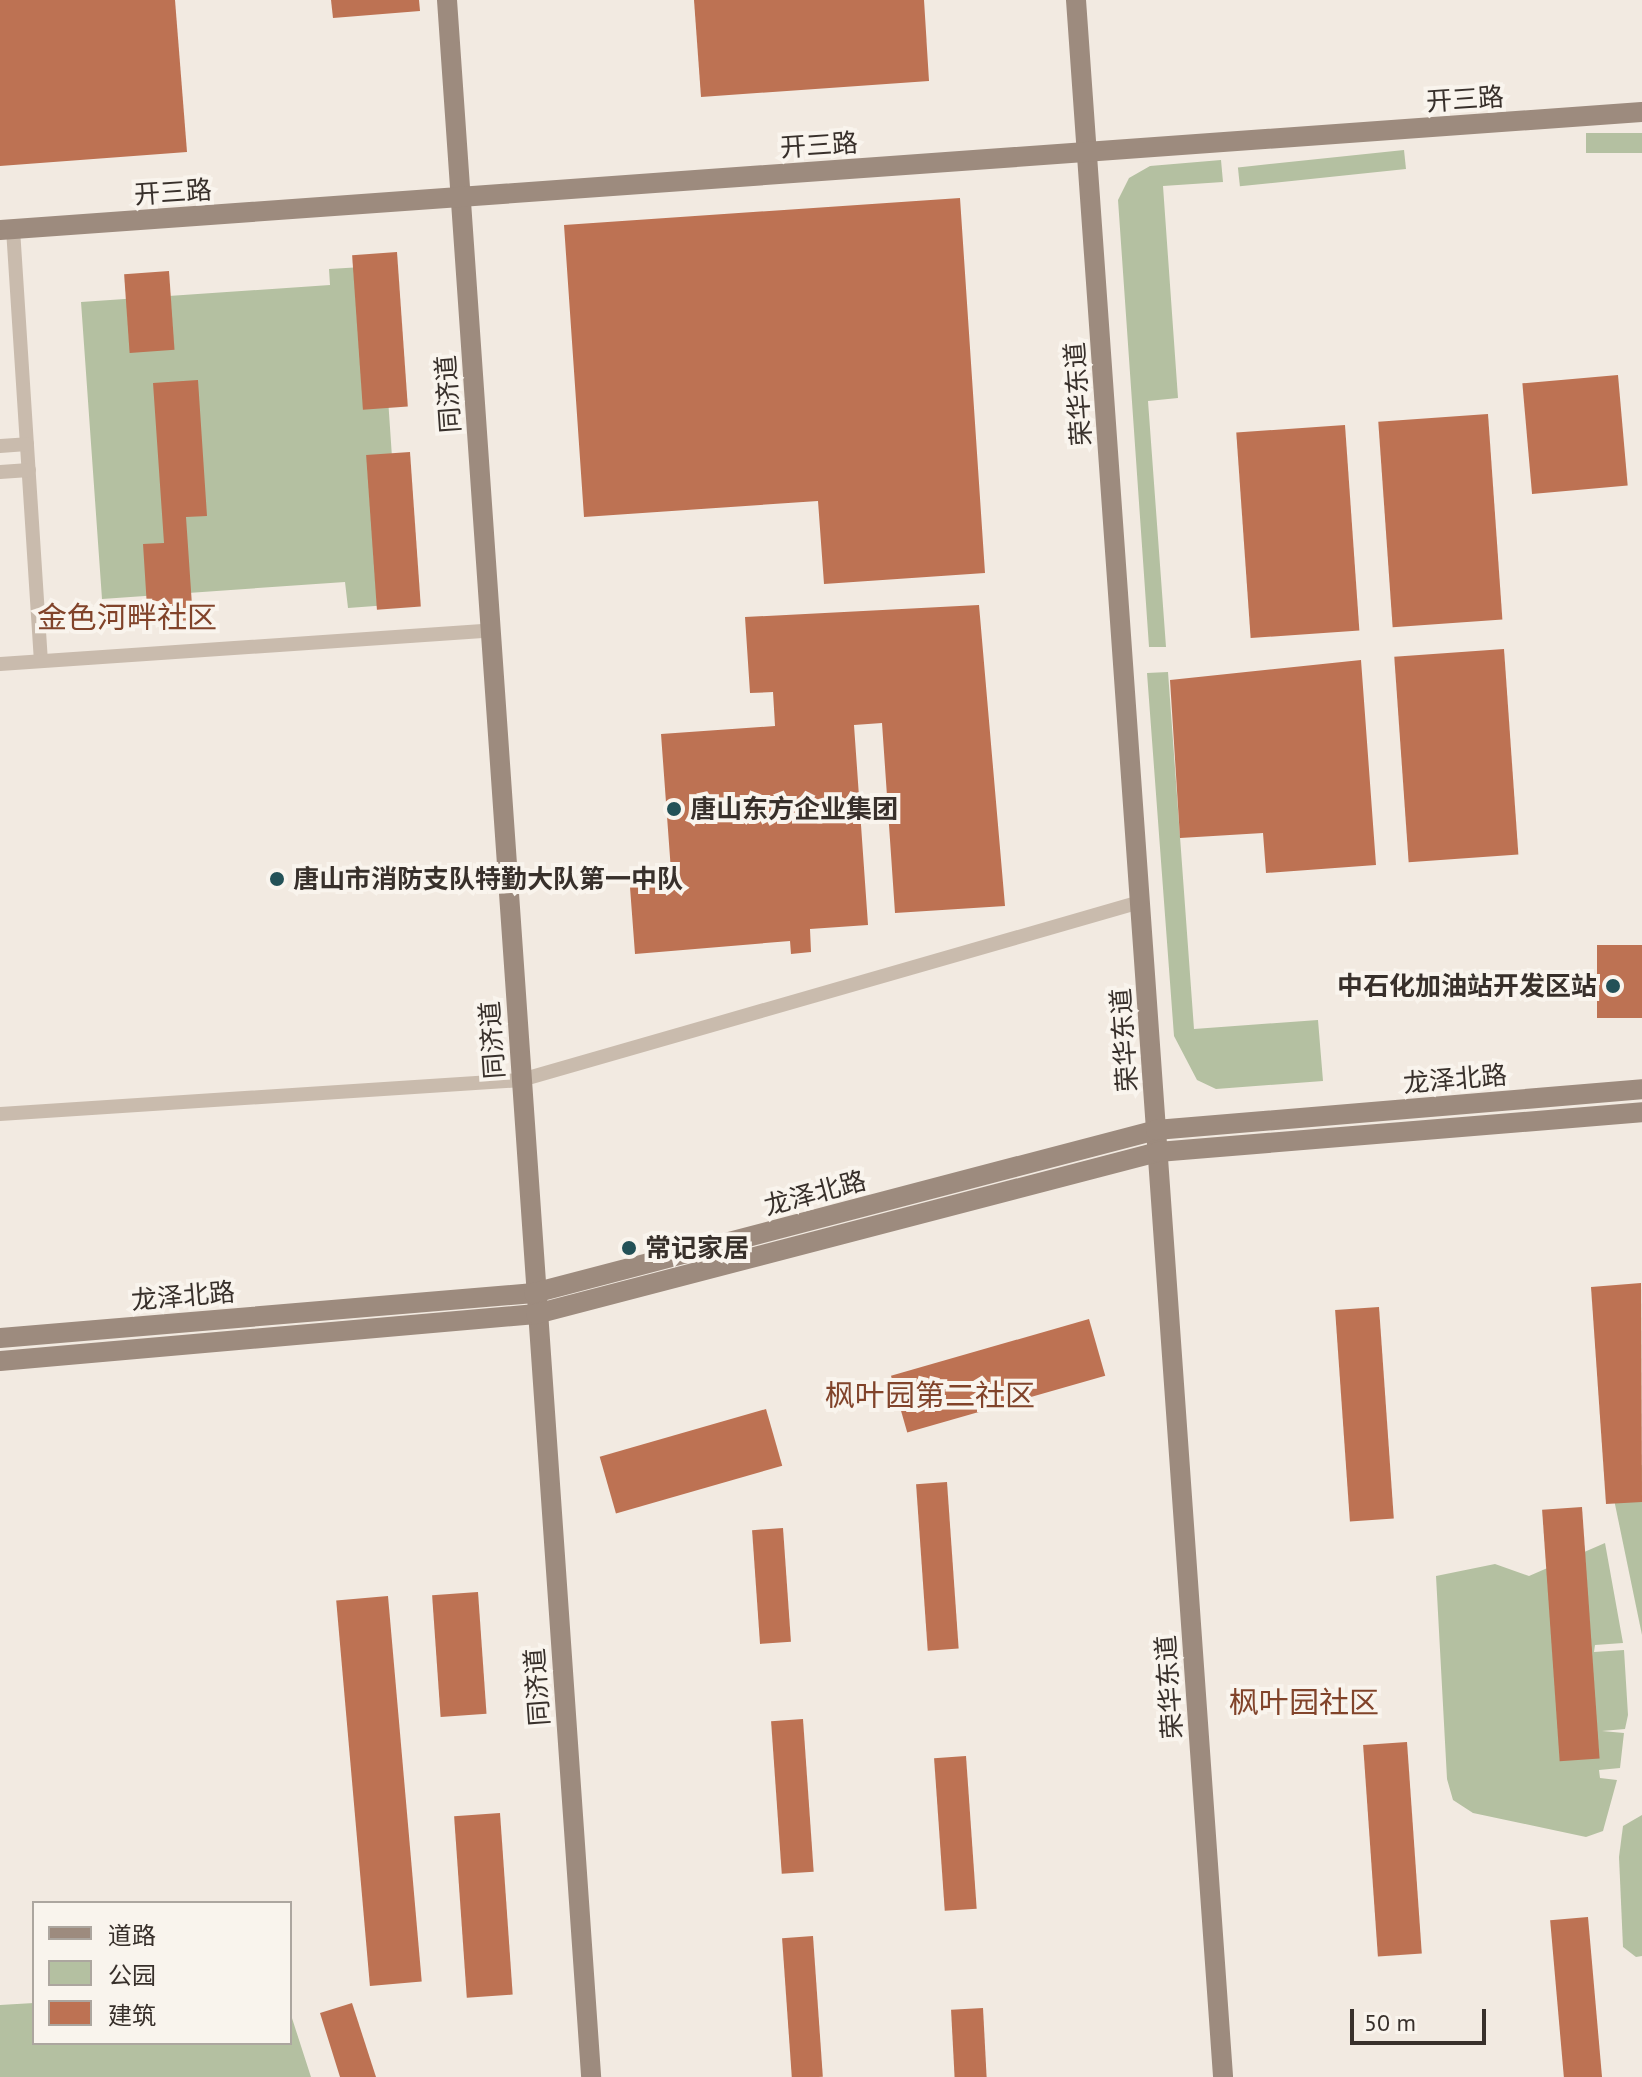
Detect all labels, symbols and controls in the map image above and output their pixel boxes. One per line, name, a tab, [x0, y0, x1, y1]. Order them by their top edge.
street label: 开三路	[1425, 81, 1505, 117]
street label: 开三路	[779, 127, 859, 163]
street label: 开三路	[133, 174, 213, 210]
street label: 荣华东道	[1059, 341, 1097, 447]
street label: 同济道	[430, 354, 466, 434]
district label: 金色河畔社区	[37, 599, 217, 635]
place label: 唐山东方企业集团	[690, 793, 898, 825]
marker: 唐山东方企业集团	[665, 800, 683, 818]
place label: 唐山市消防支队特勤大队第一中队	[293, 863, 683, 895]
marker: 唐山市消防支队特勤大队第一中队	[268, 870, 286, 888]
place label: 中石化加油站开发区站	[1337, 970, 1597, 1002]
marker: 中石化加油站开发区站	[1604, 977, 1622, 995]
street label: 荣华东道	[1105, 987, 1143, 1093]
street label: 同济道	[474, 1000, 510, 1080]
street label: 龙泽北路	[1402, 1059, 1508, 1099]
street label: 龙泽北路	[761, 1164, 869, 1222]
place label: 常记家居	[645, 1232, 749, 1264]
marker: 常记家居	[620, 1239, 638, 1257]
street label: 龙泽北路	[130, 1276, 236, 1316]
district label: 枫叶园第二社区	[825, 1377, 1035, 1413]
street label: 荣华东道	[1150, 1634, 1188, 1740]
street label: 同济道	[519, 1647, 555, 1727]
district label: 枫叶园社区	[1229, 1684, 1379, 1720]
legend	[32, 1901, 292, 2045]
text: 道路	[108, 1920, 156, 1951]
text: 公园	[108, 1960, 156, 1991]
scale bar	[1354, 1993, 1490, 2043]
text: 建筑	[108, 2000, 156, 2031]
text: 50 m	[1364, 2007, 1416, 2038]

